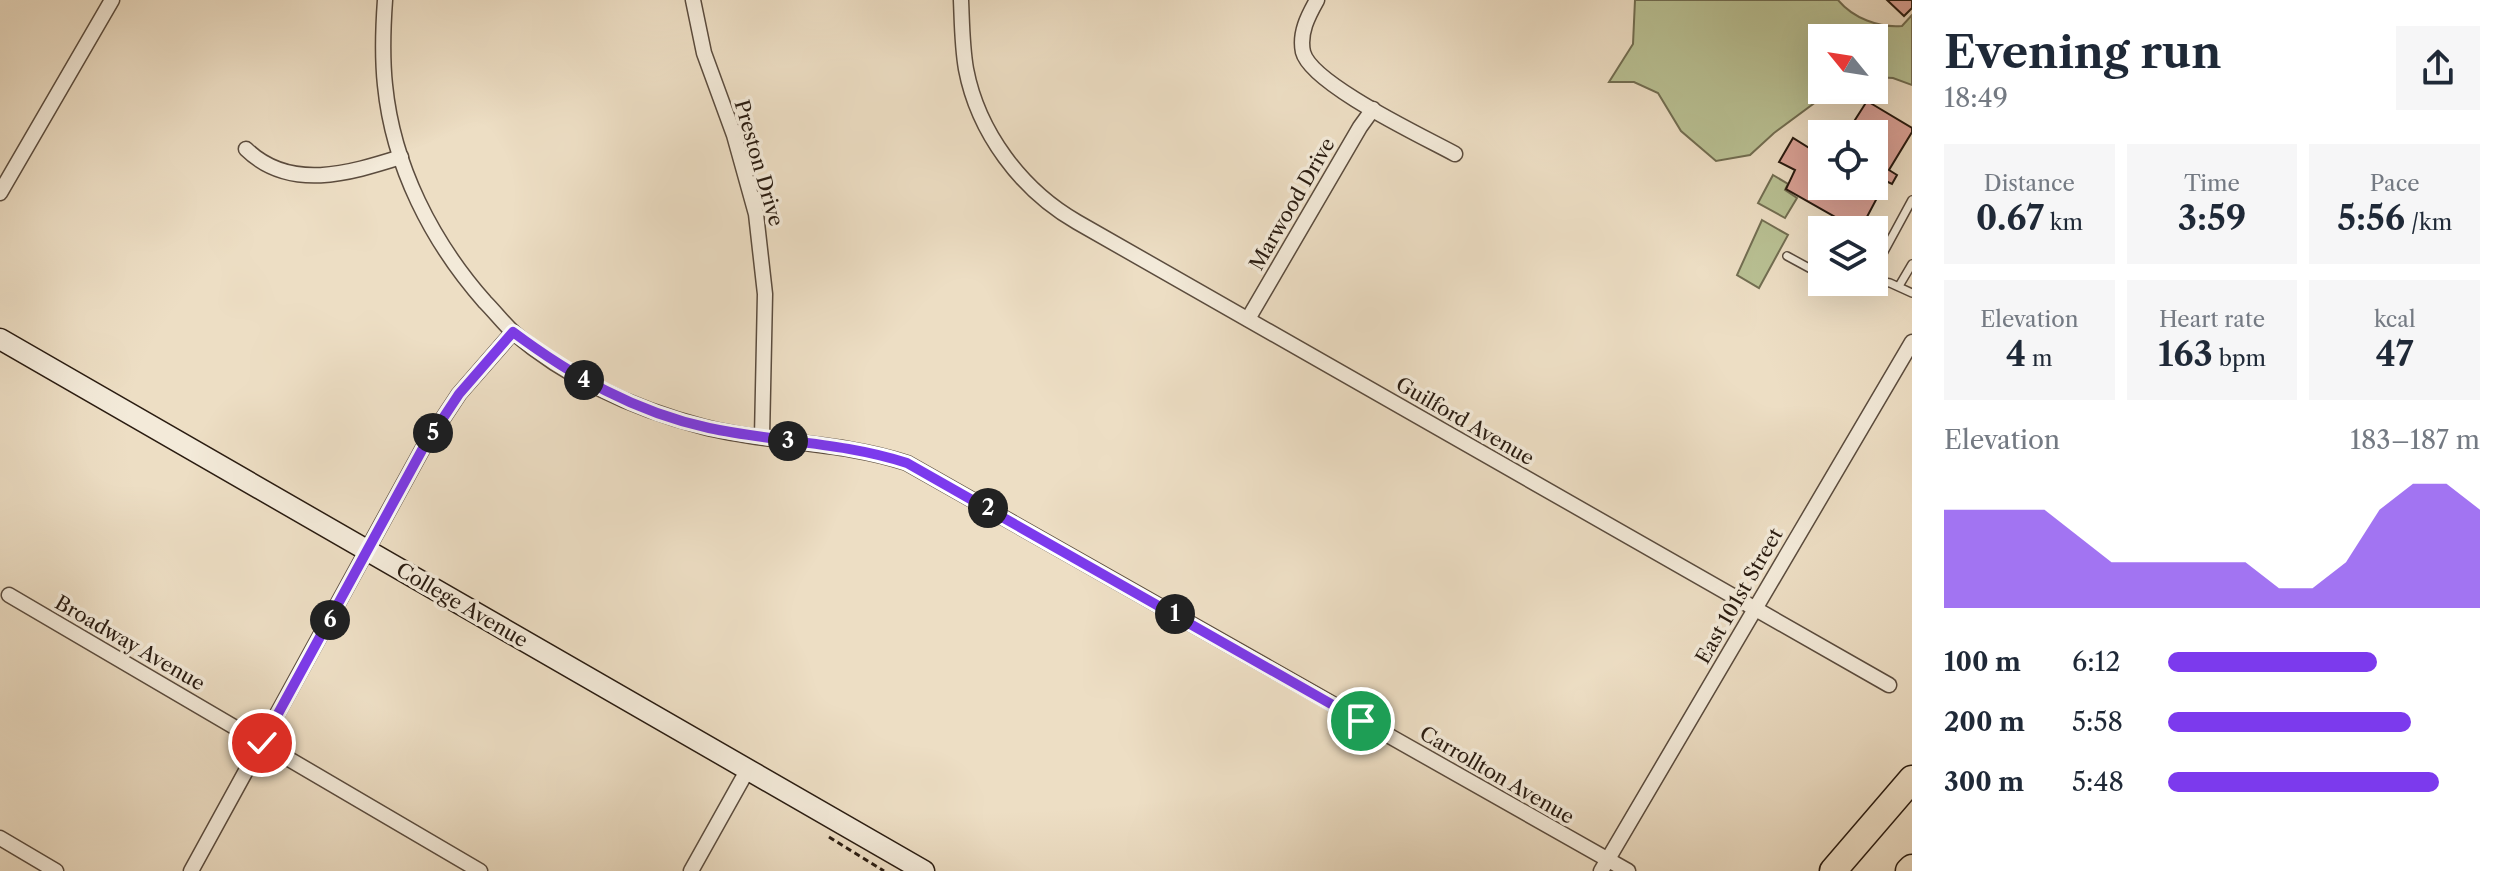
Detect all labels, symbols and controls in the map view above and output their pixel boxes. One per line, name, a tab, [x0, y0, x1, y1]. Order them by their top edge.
north arrow	[1808, 24, 1888, 104]
map controls	[1808, 24, 1888, 296]
text: Evening run	[1944, 25, 2221, 79]
button: share	[2396, 26, 2480, 110]
text: 18:49	[1944, 82, 2008, 114]
street label: Preston Drive	[730, 97, 788, 229]
button: locate	[1808, 120, 1888, 200]
street label: Marwood Drive	[1244, 133, 1340, 275]
text: Distance	[1984, 170, 2075, 197]
text: Time	[2184, 170, 2240, 197]
text: Pace	[2370, 170, 2420, 197]
text: 0.67	[1976, 197, 2044, 239]
text: 3:59	[2178, 197, 2246, 239]
text: 5:56	[2337, 197, 2405, 239]
text: km	[2044, 209, 2083, 236]
text: /km	[2405, 209, 2452, 236]
button: layers	[1808, 216, 1888, 296]
text: Elevation	[1980, 306, 2078, 333]
text: Heart rate	[2159, 306, 2265, 333]
text: kcal	[2374, 306, 2415, 333]
text: 4	[2006, 333, 2026, 375]
text: 163	[2158, 333, 2213, 375]
text: 47	[2376, 333, 2414, 375]
text: m	[2026, 345, 2053, 372]
text: bpm	[2213, 345, 2266, 372]
pin: 4	[564, 360, 604, 400]
text: 4	[577, 366, 591, 393]
street label: Guilford Avenue	[1392, 372, 1538, 470]
pin: 5	[413, 413, 453, 453]
text: 5	[427, 419, 439, 446]
pin: 3	[768, 421, 808, 461]
text: Elevation	[1944, 424, 2060, 456]
text: 183–187 m	[2350, 424, 2480, 456]
text: 3	[782, 427, 794, 454]
pin: 2	[968, 488, 1008, 528]
text: 2	[982, 494, 995, 521]
street label: East 101st Street	[1690, 524, 1788, 668]
street label: College Avenue	[392, 558, 532, 652]
street label: Broadway Avenue	[51, 590, 209, 696]
pin: 1	[1155, 594, 1195, 634]
pin: 6	[310, 600, 350, 640]
text: 1	[1170, 600, 1180, 627]
text: 6	[323, 606, 337, 633]
text: 100 m	[1944, 646, 2021, 678]
text: 6:12	[2072, 646, 2120, 678]
pin	[1327, 687, 1395, 755]
icon: arrive	[1339, 699, 1383, 743]
text: 200 m	[1944, 706, 2025, 738]
text: 5:58	[2072, 706, 2123, 738]
pin	[228, 709, 296, 777]
icon: check	[240, 721, 284, 765]
street label: Carrollton Avenue	[1416, 721, 1578, 829]
text: 300 m	[1944, 766, 2024, 798]
text: 5:48	[2072, 766, 2124, 798]

